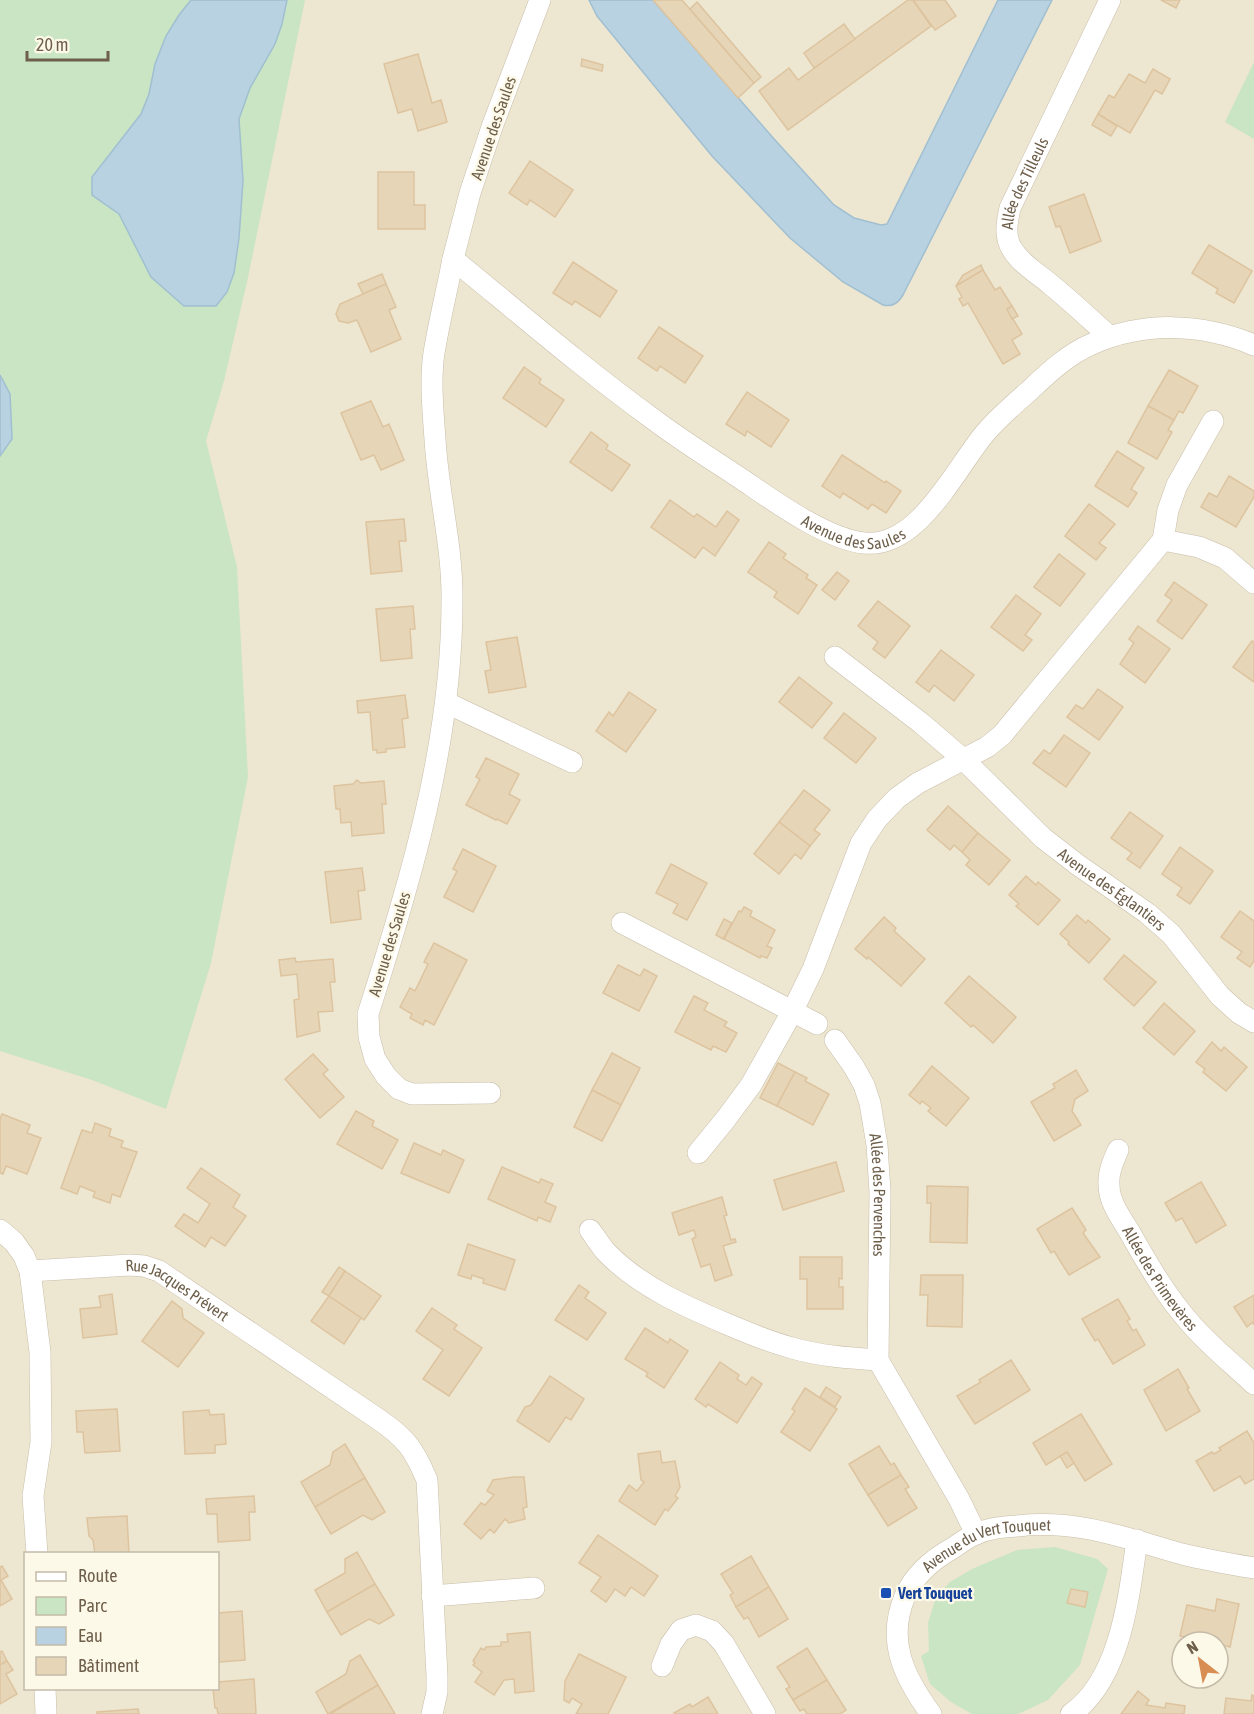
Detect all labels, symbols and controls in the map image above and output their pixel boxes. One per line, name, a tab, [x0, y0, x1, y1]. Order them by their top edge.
scale bar	[27, 24, 108, 62]
text: 20 m	[36, 34, 68, 55]
street label: Avenue des Saules	[467, 74, 519, 182]
street label: Allée des Tilleuls	[998, 134, 1052, 230]
street label: Avenue des Saules	[799, 511, 909, 552]
street label: Avenue des Églantiers	[1055, 844, 1170, 934]
street label: Avenue des Saules	[365, 889, 414, 998]
street label: Allée des Pervenches	[866, 1132, 889, 1257]
street label: Allée des Primevères	[1119, 1223, 1202, 1334]
street label: Rue Jacques Prévert	[125, 1256, 233, 1325]
street label: Avenue du Vert Touquet	[918, 1516, 1052, 1575]
legend	[24, 1552, 219, 1690]
text: Route	[78, 1565, 117, 1586]
place label: Vert Touquet	[897, 1584, 973, 1602]
marker: Vert Touquet	[879, 1586, 893, 1600]
text: Parc	[78, 1595, 107, 1616]
text: Eau	[78, 1625, 103, 1646]
north arrow	[1170, 1630, 1230, 1690]
text: N	[1184, 1637, 1201, 1657]
text: Bâtiment	[78, 1655, 139, 1676]

